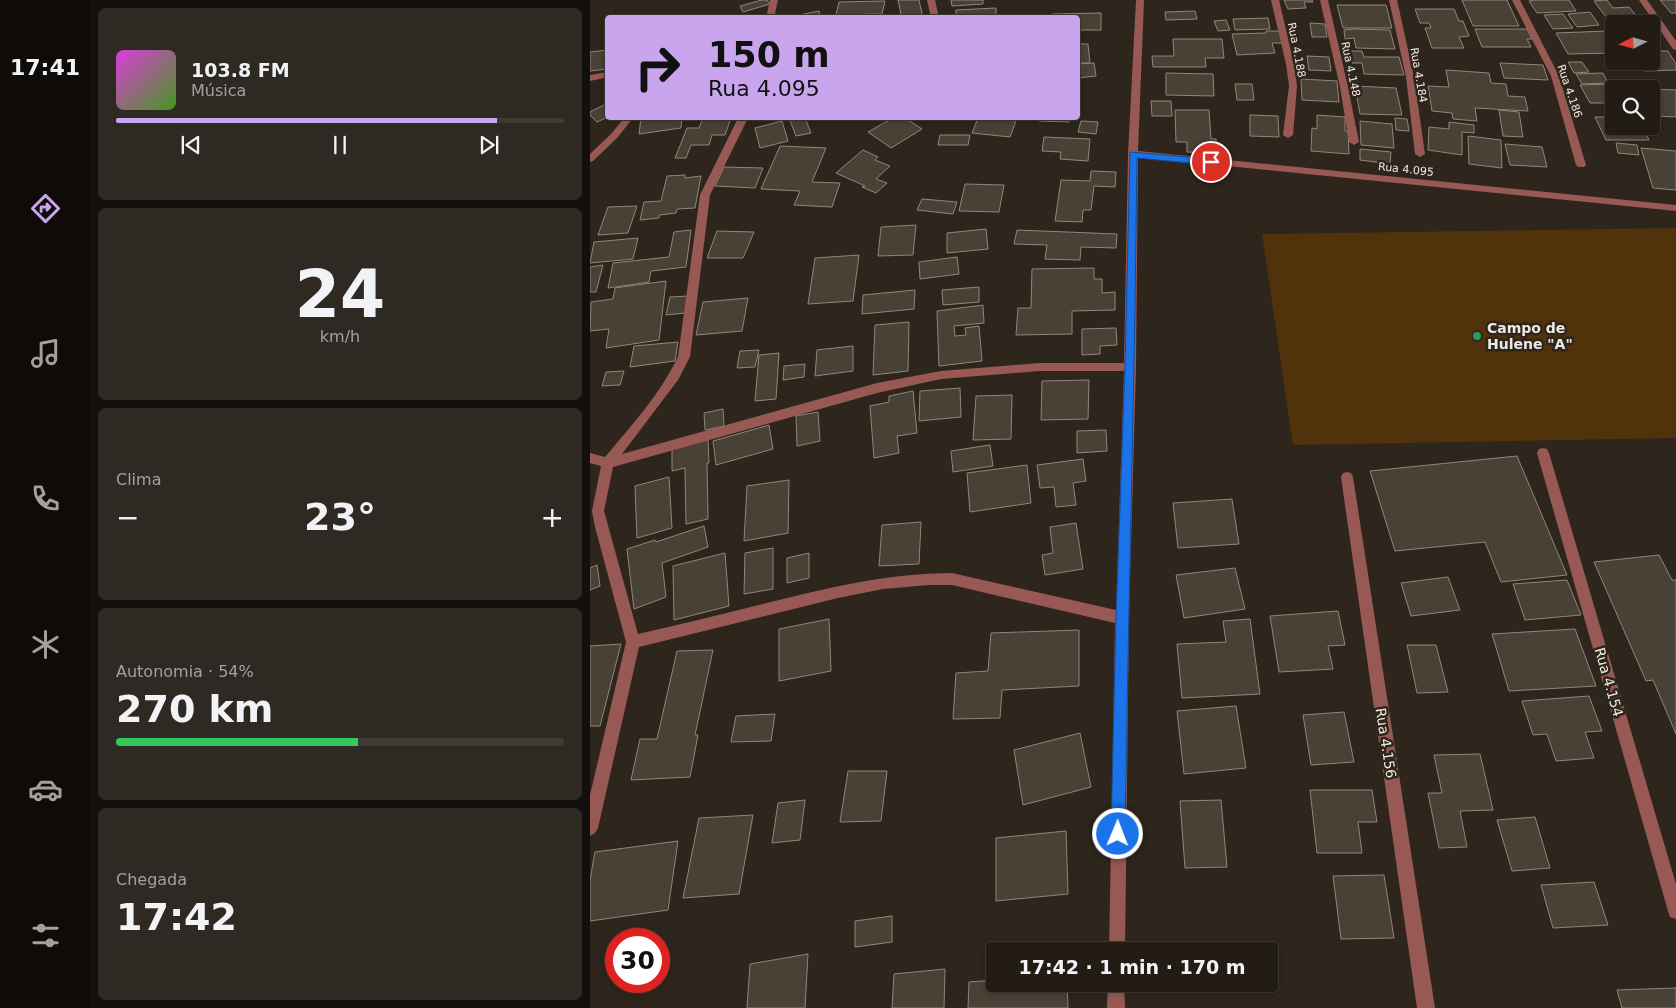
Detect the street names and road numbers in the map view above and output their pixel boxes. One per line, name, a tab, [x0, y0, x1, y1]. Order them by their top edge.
street label: Rua 4.188	[1285, 21, 1308, 79]
street label: Rua 4.148	[1338, 40, 1363, 98]
street label: Rua 4.184	[1407, 46, 1430, 104]
street label: Rua 4.186	[1554, 63, 1585, 120]
street label: Rua 4.095	[1377, 160, 1434, 179]
street label: Rua 4.154	[1592, 646, 1627, 718]
street label: Rua 4.156	[1373, 707, 1399, 779]

